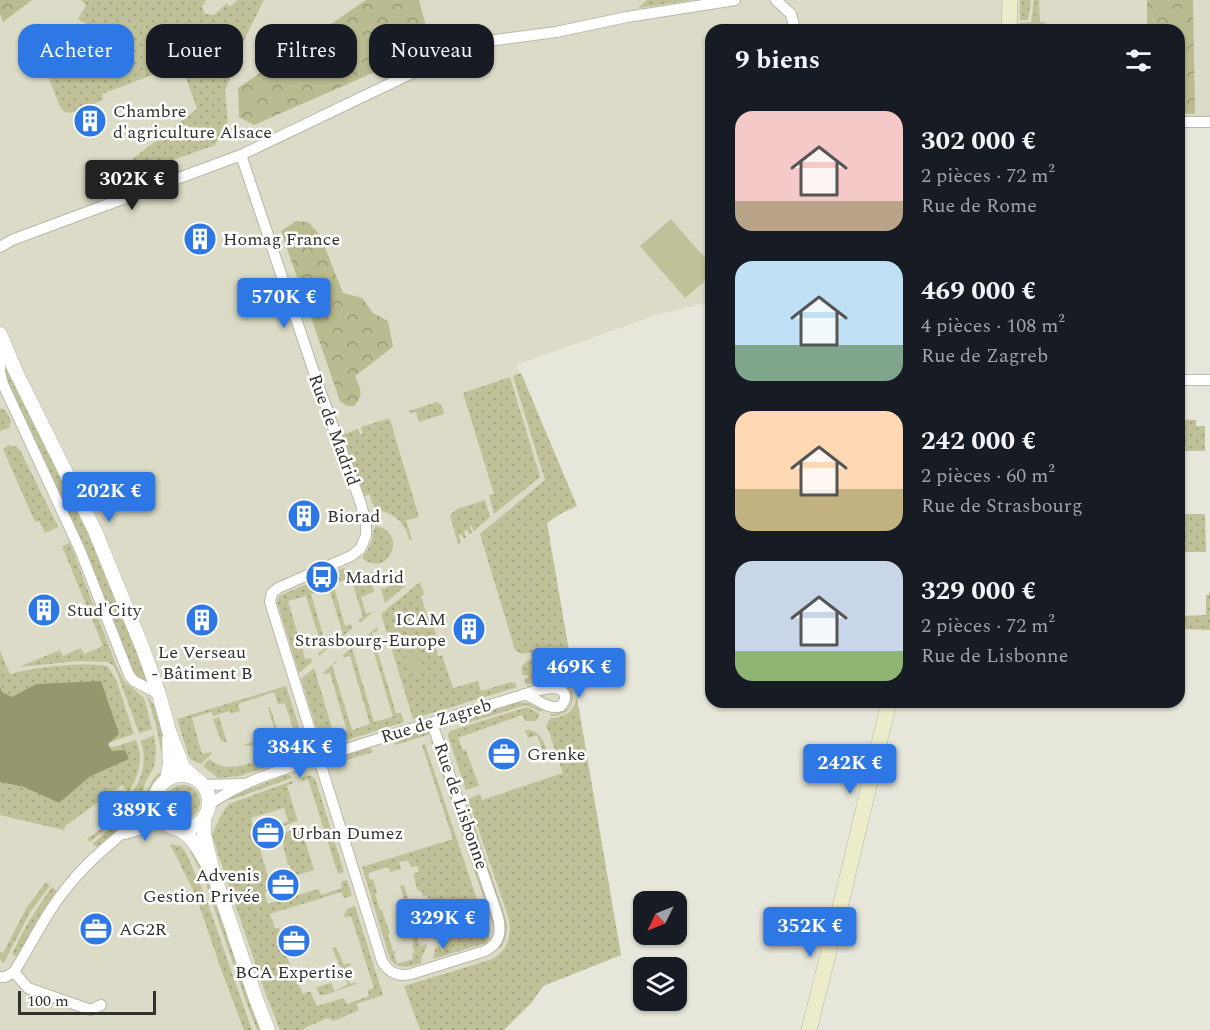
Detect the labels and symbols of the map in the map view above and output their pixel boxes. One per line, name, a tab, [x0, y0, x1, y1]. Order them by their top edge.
place label: Chambre d'agriculture Alsace	[113, 98, 272, 146]
building icon: Chambre d'agriculture Alsace	[72, 103, 108, 139]
pin: 302K €	[83, 160, 181, 211]
building icon: Homag France	[182, 221, 218, 257]
place label: Homag France	[223, 226, 340, 253]
pin: 570K €	[235, 278, 333, 329]
street label: Rue de Madrid	[301, 370, 367, 490]
pin: 202K €	[60, 472, 158, 523]
building icon: Biorad	[286, 498, 322, 534]
place label: Biorad	[327, 503, 380, 530]
bus stop icon: Madrid	[304, 559, 340, 595]
place label: Madrid	[345, 564, 404, 591]
building icon: Stud'City	[26, 592, 62, 628]
place label: Stud'City	[67, 597, 143, 624]
building icon: Le Verseau - Bâtiment B	[184, 602, 220, 638]
place label: ICAM Strasbourg-Europe	[295, 606, 446, 654]
building icon: ICAM Strasbourg-Europe	[451, 611, 487, 647]
place label: Le Verseau - Bâtiment B	[151, 639, 253, 687]
pin: 469K €	[530, 648, 628, 699]
street label: Rue de Zagreb	[377, 691, 495, 751]
pin: 384K €	[251, 728, 349, 779]
office icon: Grenke	[486, 736, 522, 772]
street label: Rue de Lisbonne	[427, 739, 495, 873]
place label: Grenke	[527, 741, 586, 768]
pin: 242K €	[801, 744, 899, 795]
pin: 389K €	[96, 791, 194, 842]
office icon: Urban Dumez	[250, 815, 286, 851]
place label: Urban Dumez	[291, 820, 403, 847]
place label: Advenis Gestion Privée	[143, 862, 260, 910]
office icon: Advenis Gestion Privée	[265, 867, 301, 903]
north arrow	[633, 891, 687, 945]
pin: 329K €	[394, 899, 492, 950]
pin: 352K €	[761, 907, 859, 958]
office icon: AG2R	[78, 911, 114, 947]
place label: AG2R	[119, 916, 167, 943]
office icon: BCA Expertise	[276, 923, 312, 959]
place label: BCA Expertise	[235, 959, 353, 986]
scale bar	[18, 988, 156, 1016]

